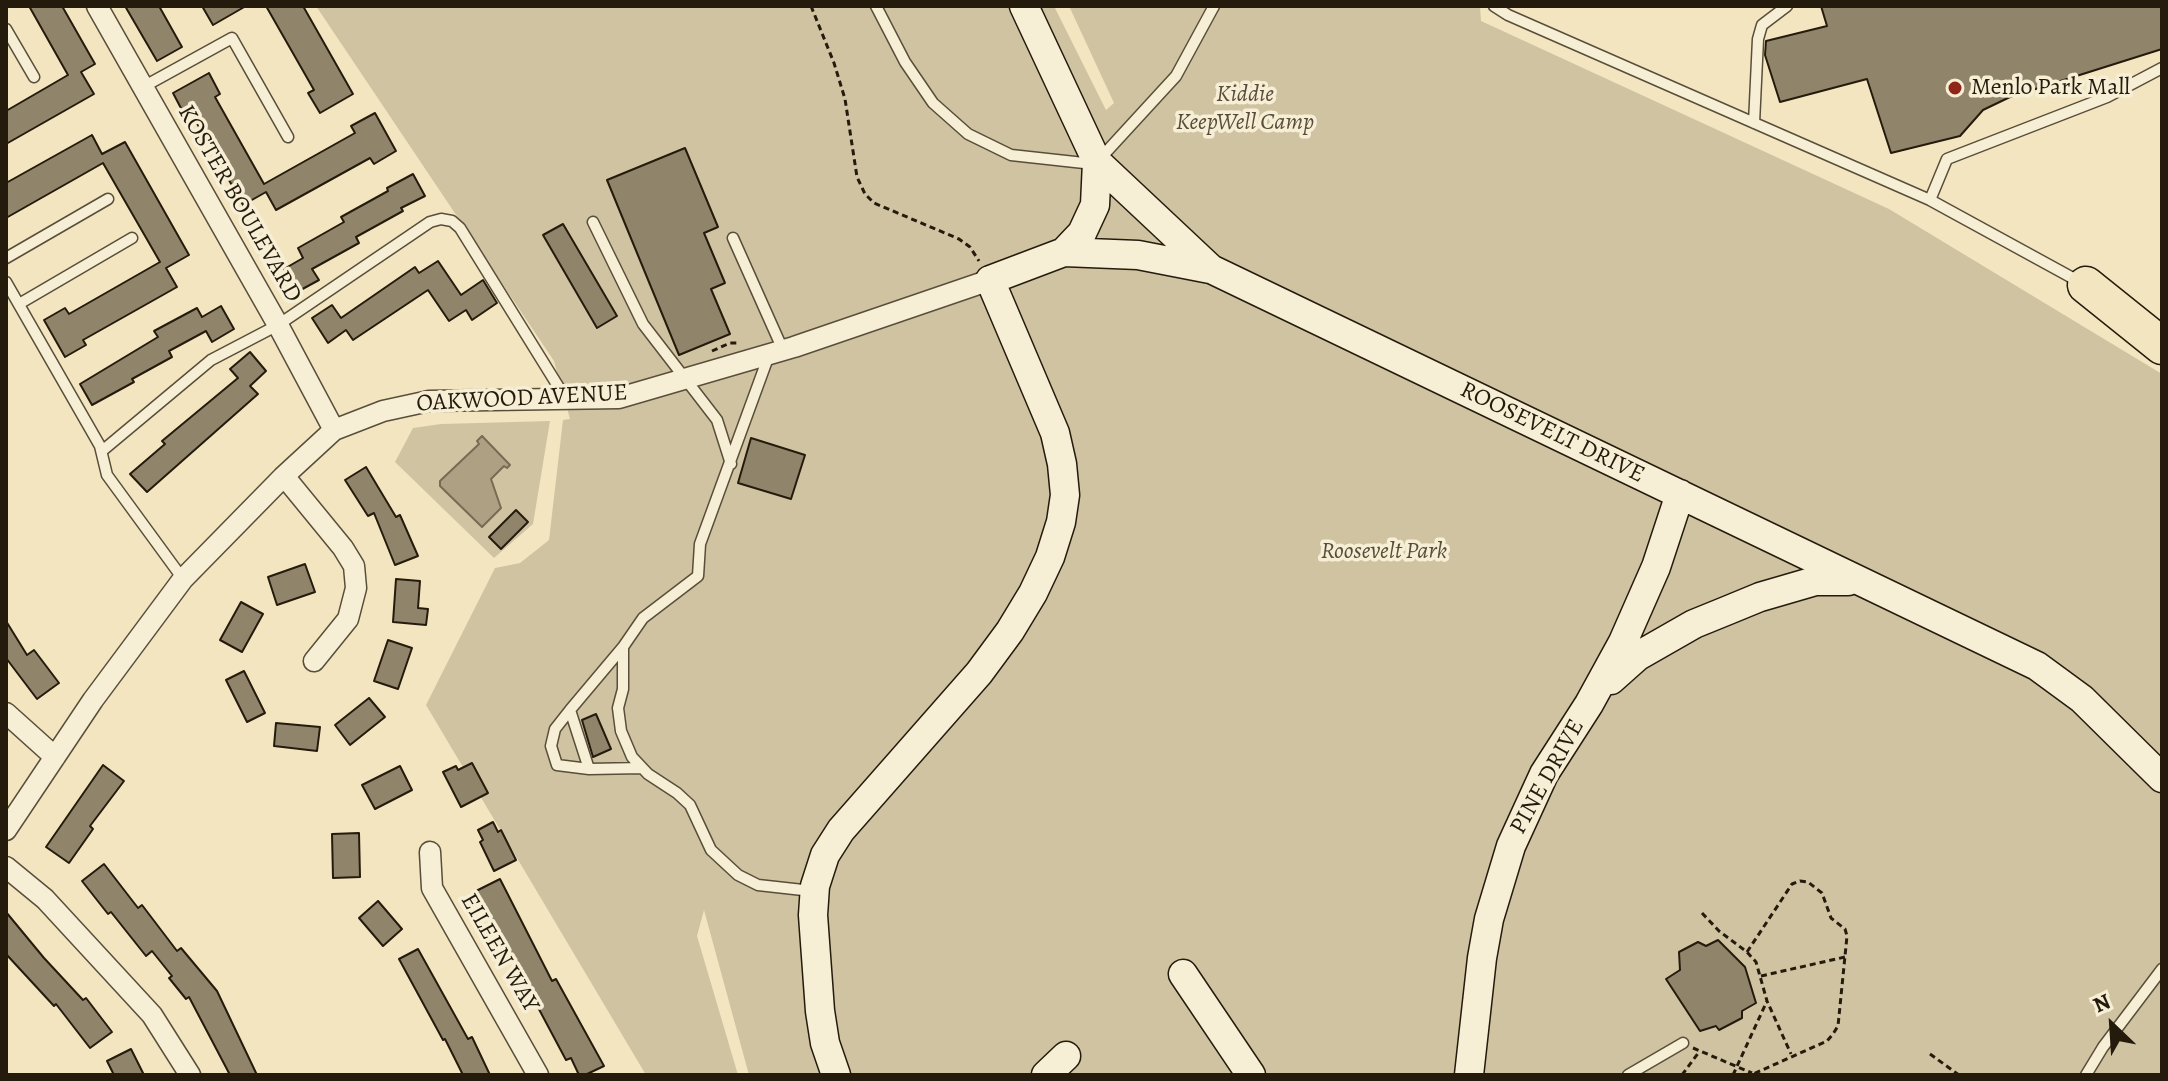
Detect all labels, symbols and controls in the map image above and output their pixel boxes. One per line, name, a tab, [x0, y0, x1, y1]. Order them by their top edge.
place label: Menlo Park Mall	[1971, 74, 2130, 102]
marker: Menlo Park Mall	[1946, 79, 1964, 97]
park label: Kiddie KeepWell Camp	[1176, 81, 1314, 137]
street label: KOSTER BOULEVARD	[171, 100, 307, 308]
street label: ROOSEVELT DRIVE	[1455, 376, 1649, 490]
street label: OAKWOOD AVENUE	[416, 379, 628, 419]
park label: Roosevelt Park	[1321, 538, 1447, 566]
street label: PINE DRIVE	[1505, 714, 1591, 840]
street label: EILEEN WAY	[453, 889, 545, 1017]
north arrow	[2072, 985, 2152, 1065]
text: N	[2088, 986, 2115, 1020]

